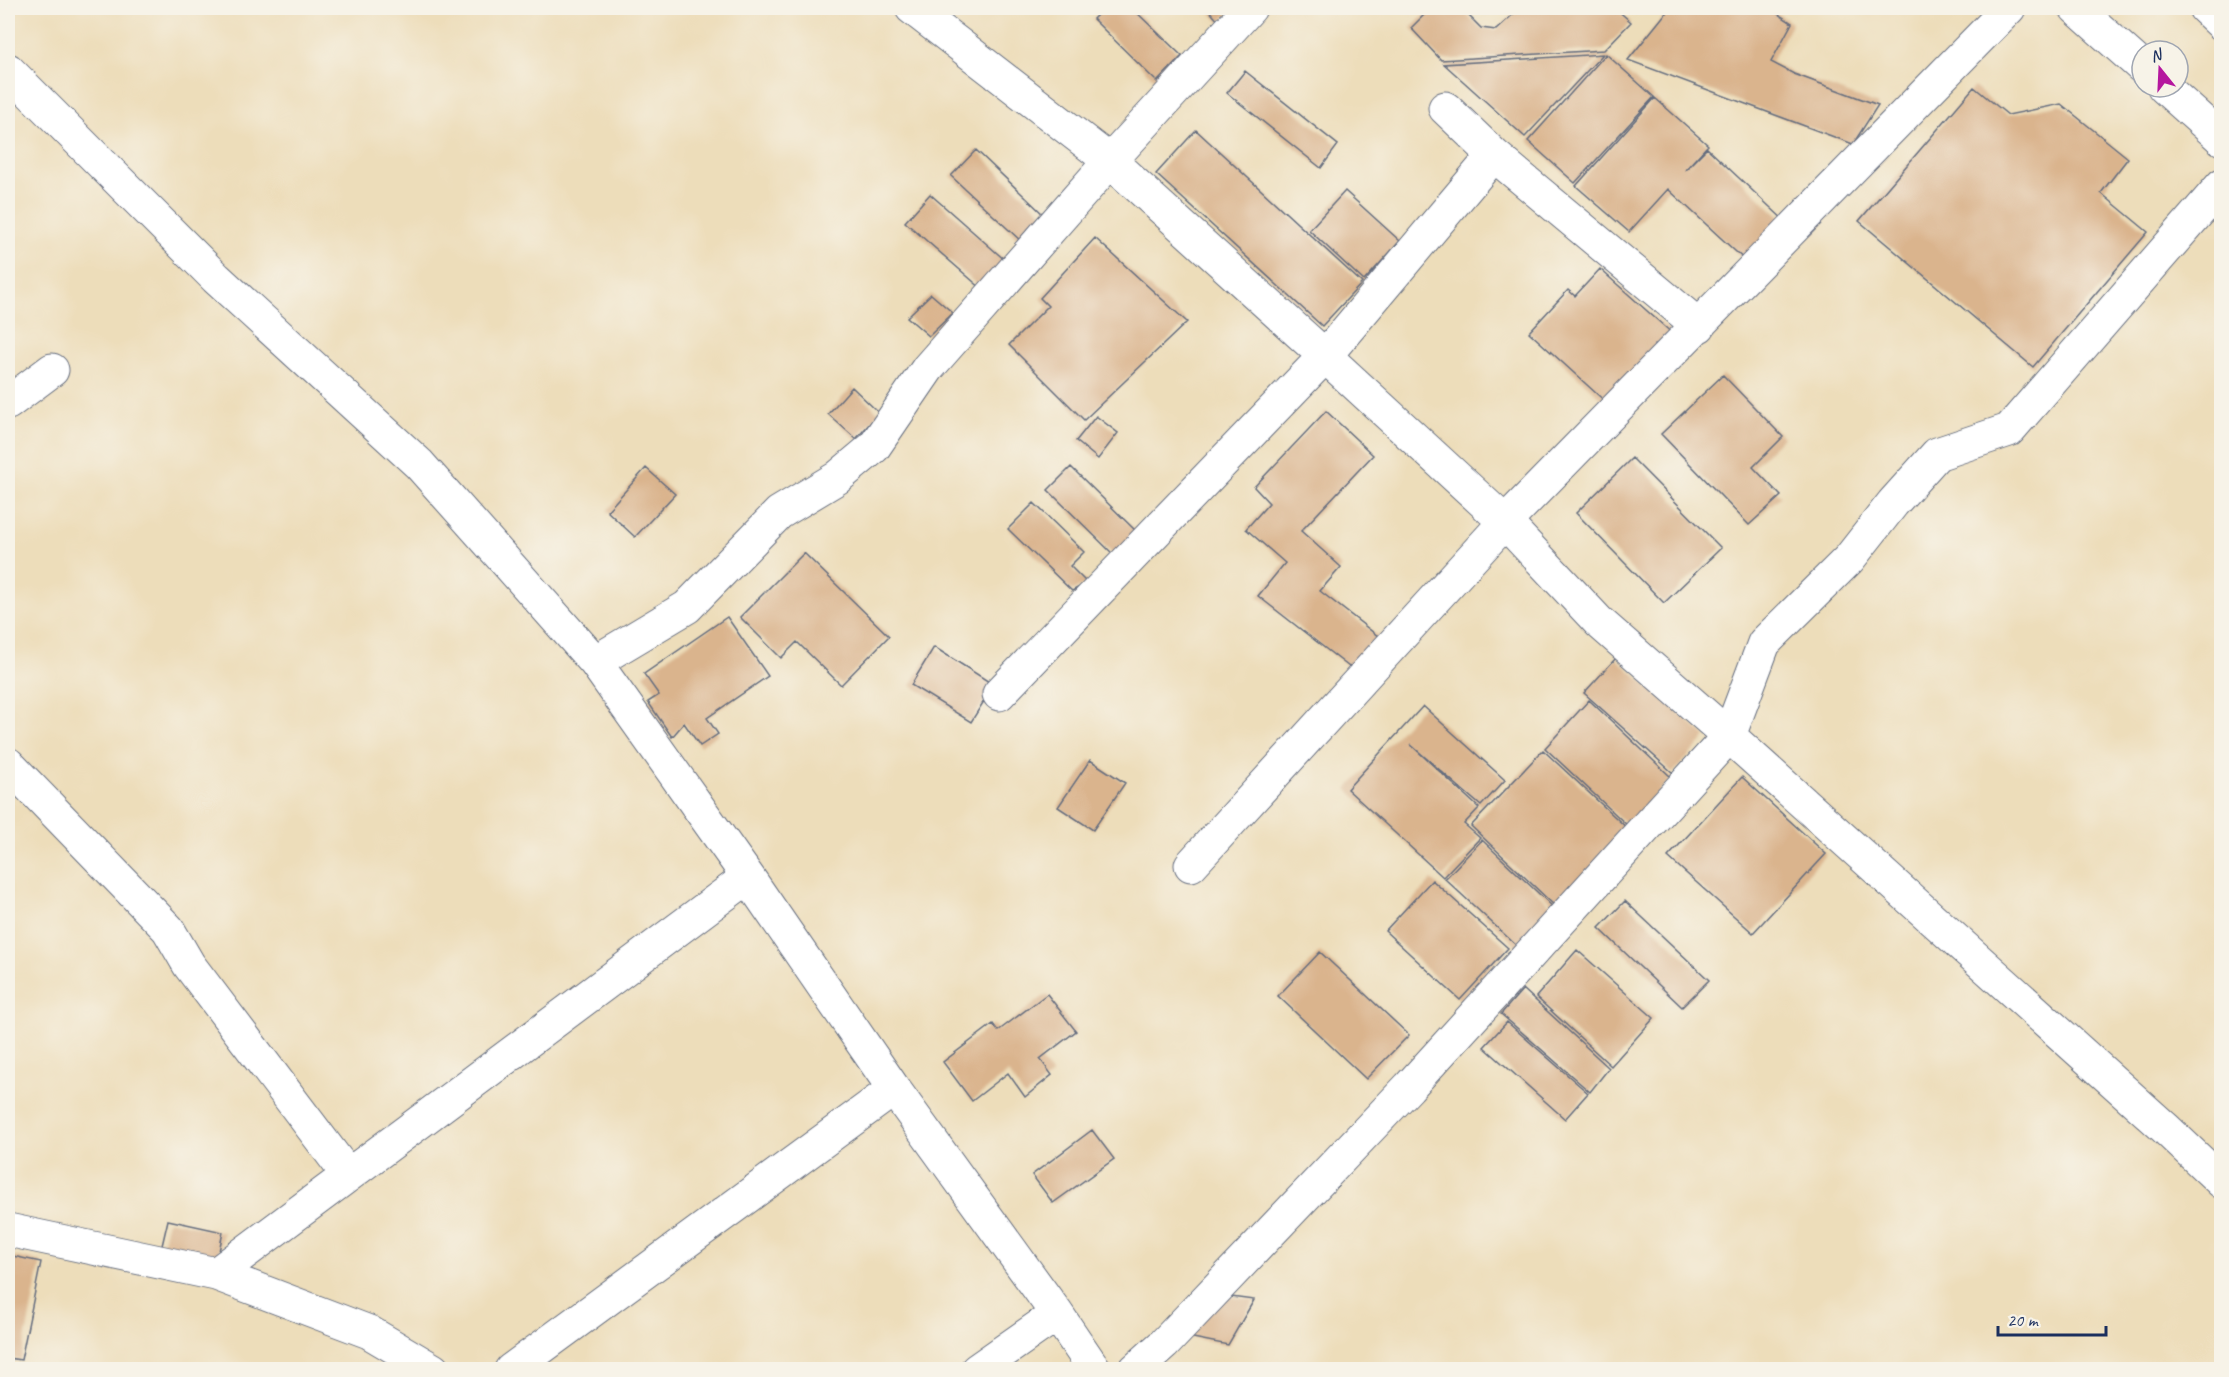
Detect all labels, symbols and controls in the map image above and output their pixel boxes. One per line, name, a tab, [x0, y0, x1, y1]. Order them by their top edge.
north arrow	[2130, 39, 2190, 99]
text: N	[2148, 44, 2166, 67]
scale bar	[1998, 1299, 2106, 1337]
text: 20 m	[2007, 1309, 2040, 1331]

